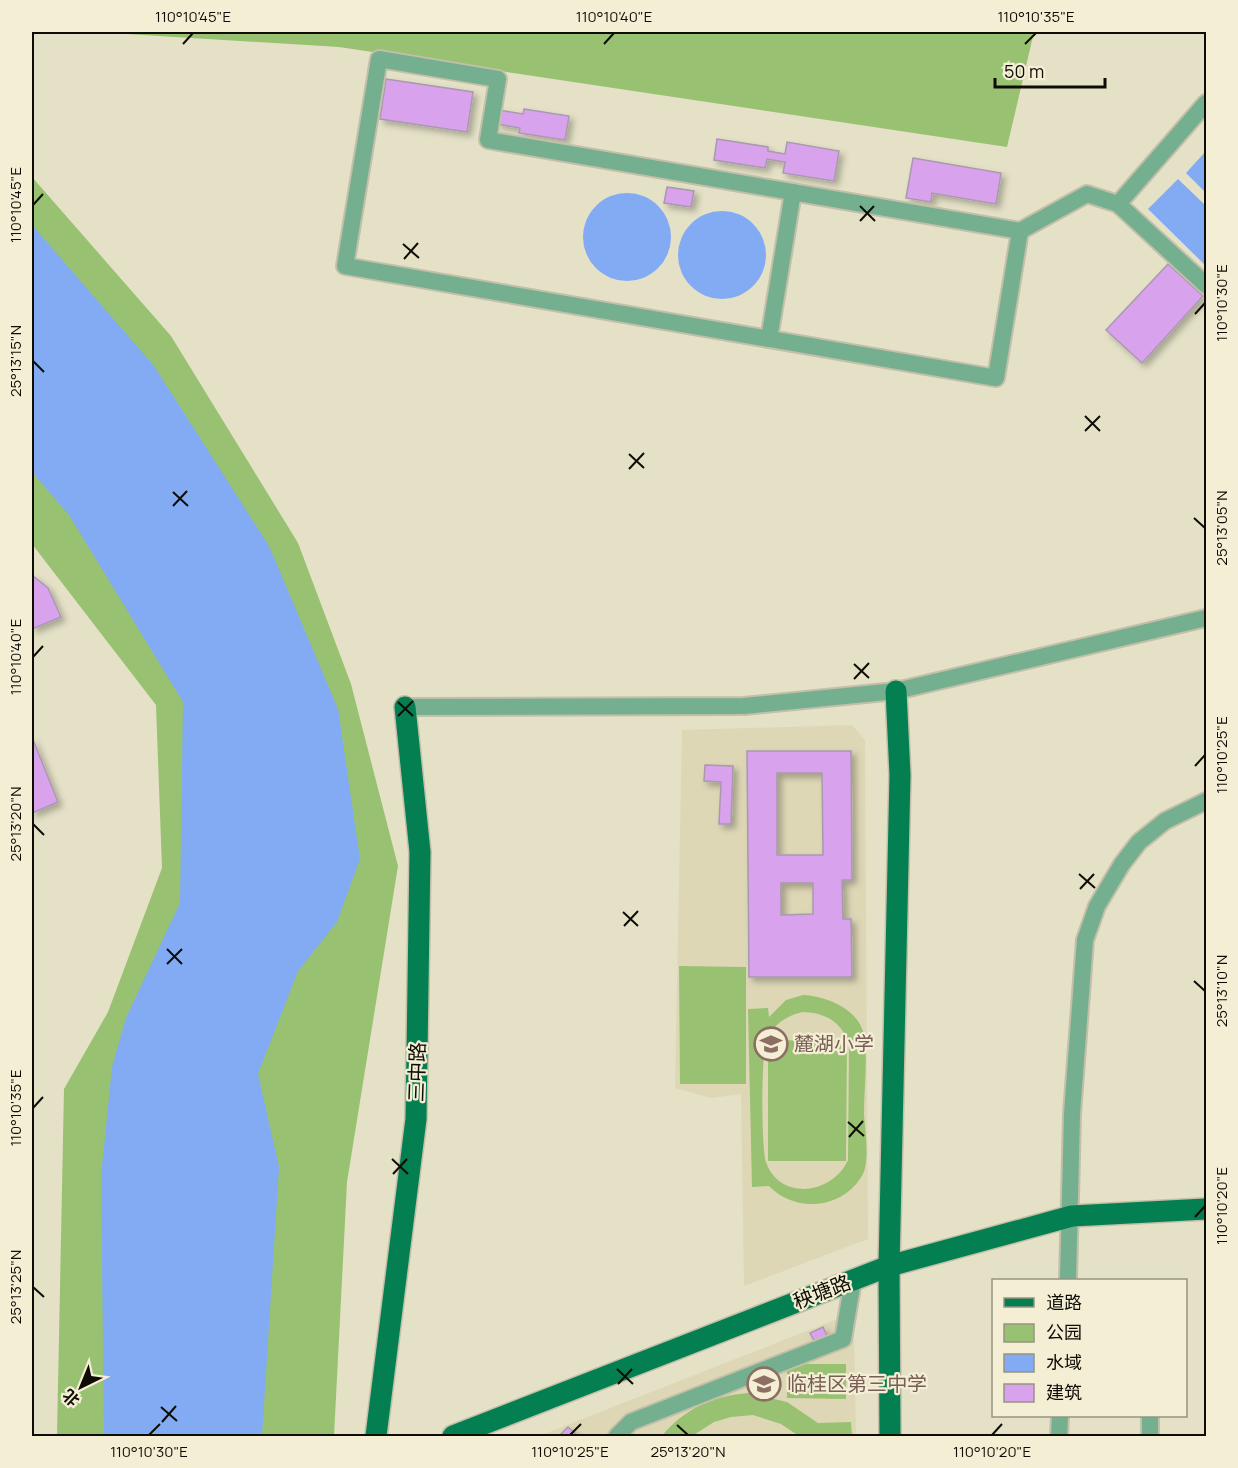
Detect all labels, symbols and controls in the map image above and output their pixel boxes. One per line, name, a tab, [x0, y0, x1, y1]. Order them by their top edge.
text: 110°10'45"E	[155, 6, 231, 27]
text: 110°10'40"E	[576, 6, 652, 27]
text: 110°10'35"E	[997, 6, 1075, 27]
scale bar	[995, 51, 1104, 89]
text: 50 m	[1004, 59, 1044, 83]
text: 110°10'45"E	[5, 167, 26, 243]
text: 110°10'30"E	[1211, 264, 1232, 342]
text: 25°13'15"N	[5, 325, 26, 397]
text: 25°13'05"N	[1211, 490, 1232, 566]
text: 110°10'40"E	[5, 619, 26, 695]
text: 110°10'25"E	[1211, 716, 1232, 794]
text: 25°13'20"N	[5, 786, 26, 862]
text: 25°13'10"N	[1211, 955, 1232, 1027]
school or university icon: 麓湖小学	[753, 1026, 789, 1062]
place label: 麓湖小学	[794, 1030, 874, 1057]
street label: 三中路	[402, 1042, 431, 1102]
text: 110°10'35"E	[5, 1069, 26, 1147]
text: 110°10'20"E	[1211, 1167, 1232, 1245]
text: 25°13'25"N	[5, 1250, 26, 1324]
street label: 秧塘路	[789, 1268, 855, 1315]
legend	[992, 1279, 1187, 1417]
text: 道路	[1046, 1290, 1082, 1314]
text: 公园	[1046, 1320, 1082, 1344]
text: 水域	[1046, 1350, 1082, 1374]
north arrow	[51, 1357, 111, 1417]
school or university icon: 临桂区第三中学	[746, 1366, 782, 1402]
place label: 临桂区第三中学	[787, 1370, 927, 1397]
text: 建筑	[1046, 1380, 1082, 1404]
text: 北	[57, 1384, 84, 1411]
text: 110°10'30"E	[110, 1441, 188, 1462]
text: 110°10'25"E	[531, 1441, 609, 1462]
text: 25°13'20"N	[650, 1441, 726, 1462]
text: 110°10'20"E	[953, 1441, 1031, 1462]

